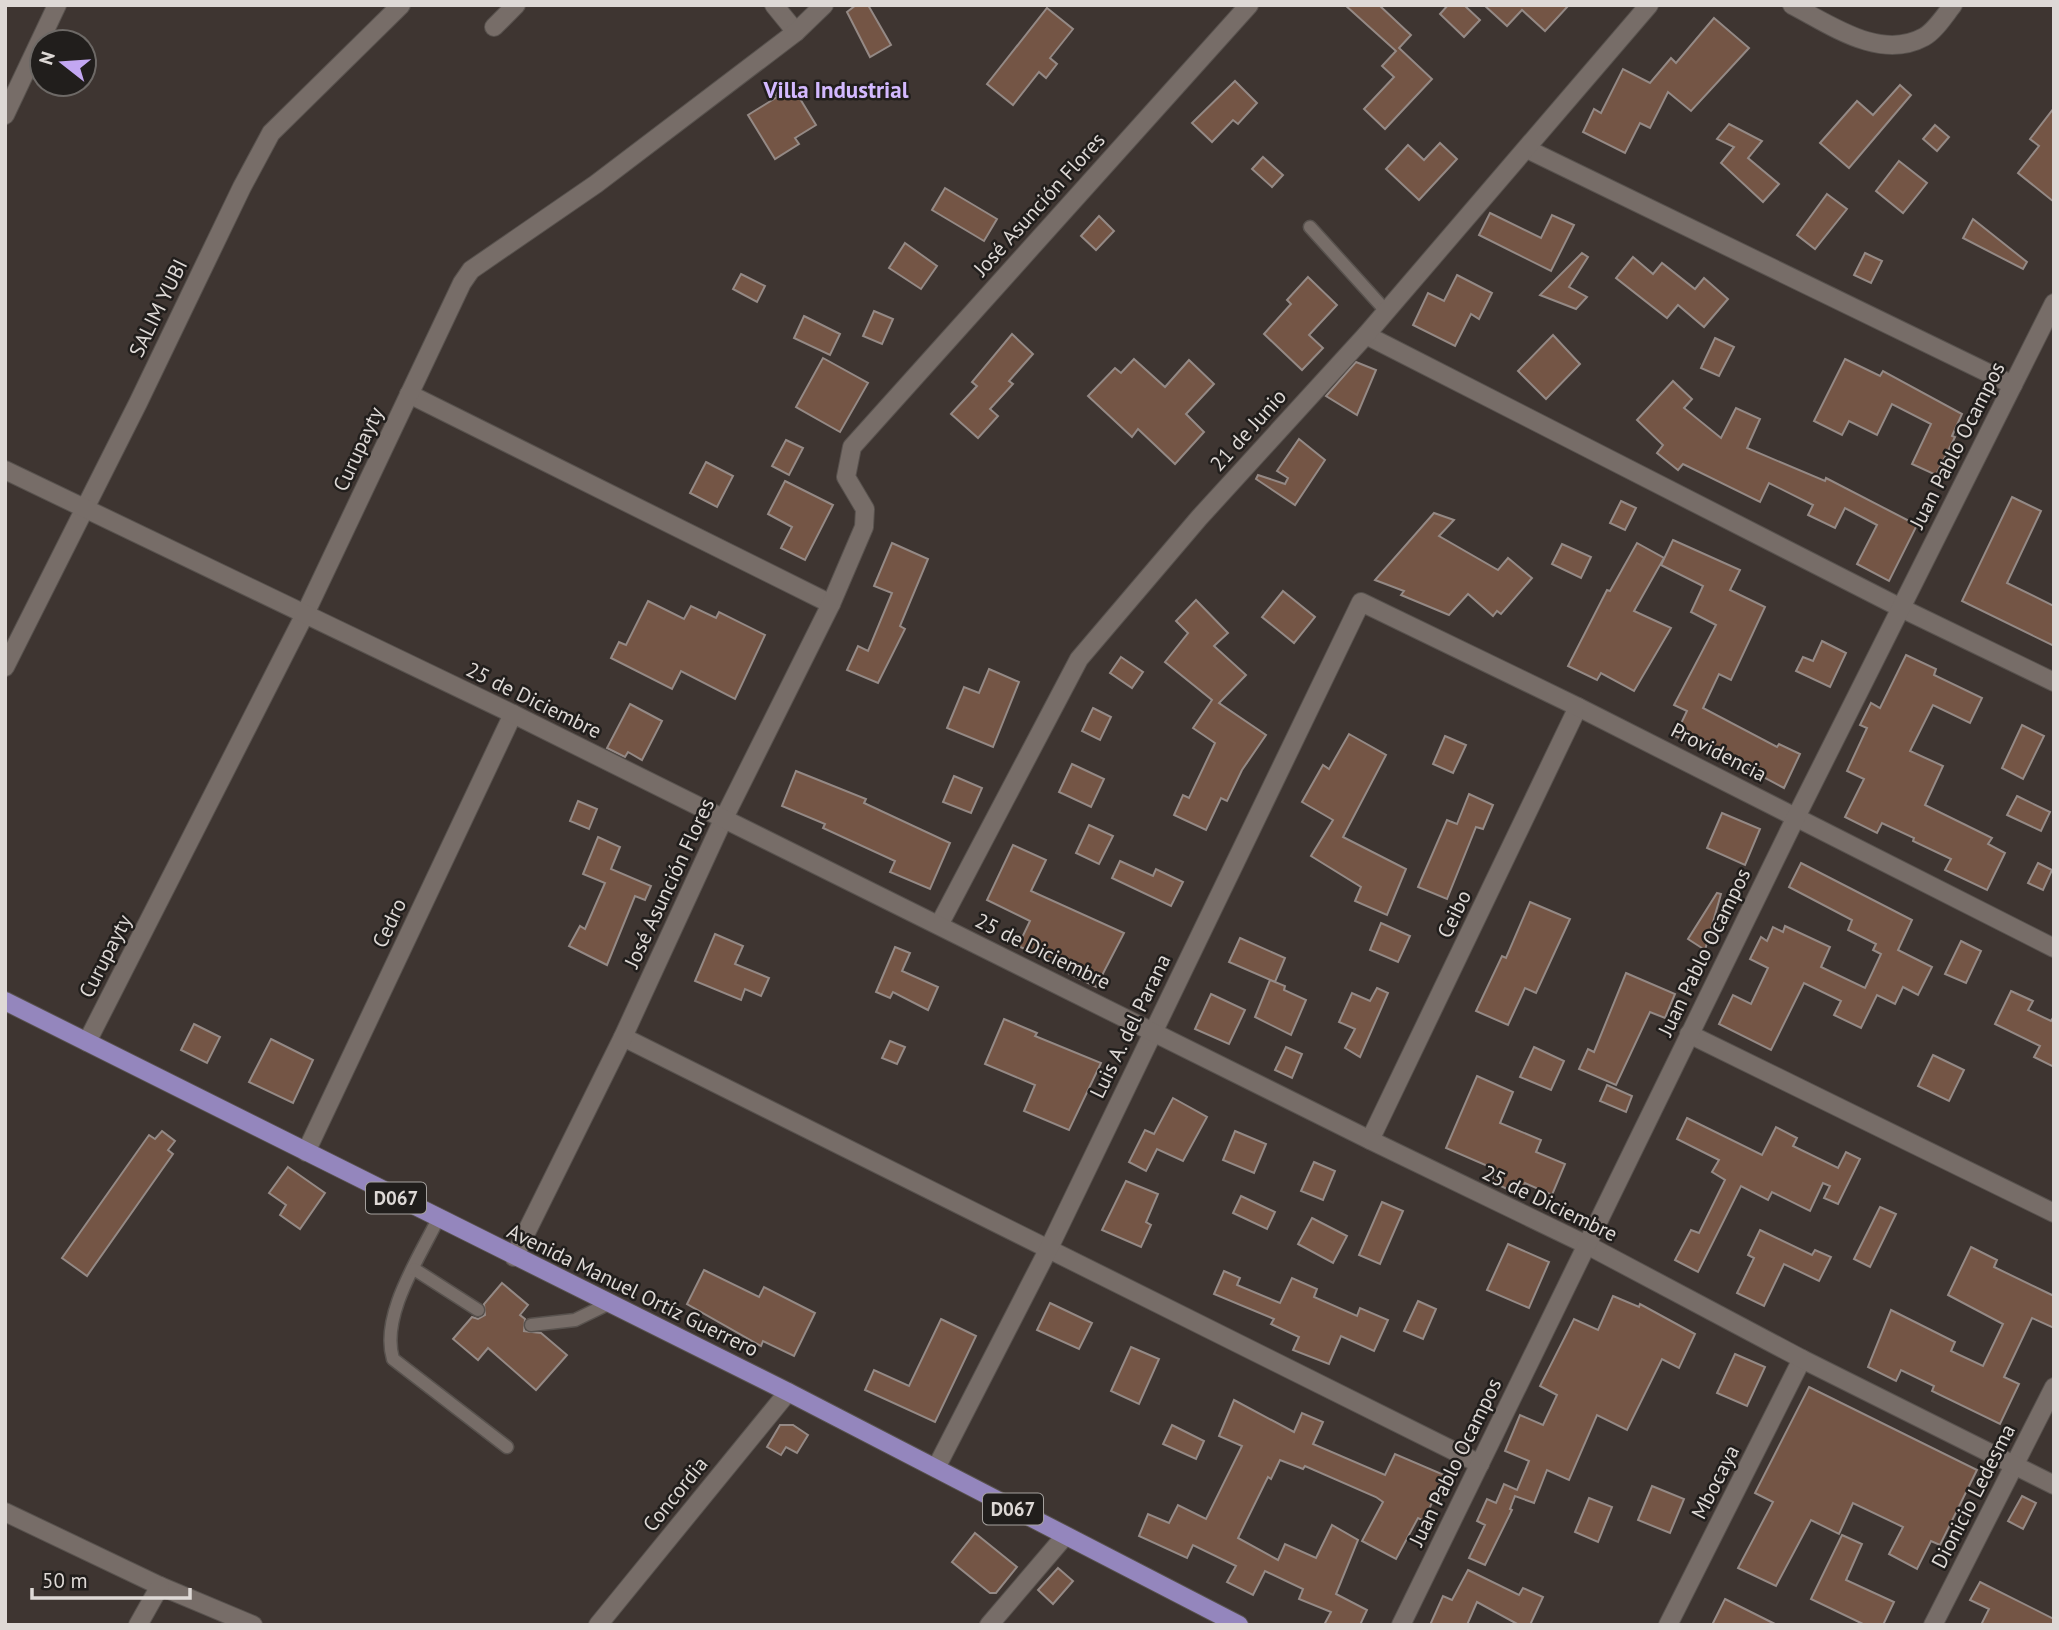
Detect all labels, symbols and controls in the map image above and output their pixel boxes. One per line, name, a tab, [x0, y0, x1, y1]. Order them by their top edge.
north arrow	[28, 28, 98, 98]
text: N	[33, 49, 60, 68]
district label: Villa Industrial	[763, 75, 909, 104]
street label: José Asunción Flores	[967, 127, 1111, 282]
street label: SALIM YUBI	[123, 255, 193, 361]
street label: Juan Pablo Ocampos	[1903, 357, 2011, 534]
street label: 21 de Junio	[1204, 383, 1292, 477]
street label: Curupayty	[327, 402, 389, 495]
street label: 25 de Diciembre	[462, 656, 606, 744]
street label: Providencia	[1667, 716, 1771, 788]
street label: José Asunción Flores	[617, 794, 720, 973]
street label: Juan Pablo Ocampos	[1651, 864, 1756, 1041]
street label: Ceibo	[1431, 886, 1477, 942]
street label: Cedro	[366, 894, 412, 952]
street label: 25 de Diciembre	[971, 907, 1115, 995]
street label: Curupayty	[73, 910, 138, 1002]
street label: Luis A. del Parana	[1083, 949, 1177, 1103]
street label: 25 de Diciembre	[1478, 1159, 1622, 1247]
road number: D067	[366, 1182, 426, 1214]
street label: Avenida Manuel Ortíz Guerrero	[503, 1217, 763, 1363]
street label: Juan Pablo Ocampos	[1402, 1374, 1507, 1551]
street label: Dionicio Ledesma	[1925, 1419, 2021, 1573]
street label: Mbocaya	[1685, 1441, 1745, 1523]
street label: Concordia	[637, 1451, 713, 1537]
road number: D067	[983, 1494, 1043, 1525]
scale bar	[32, 1556, 189, 1600]
text: 50 m	[42, 1567, 88, 1594]

